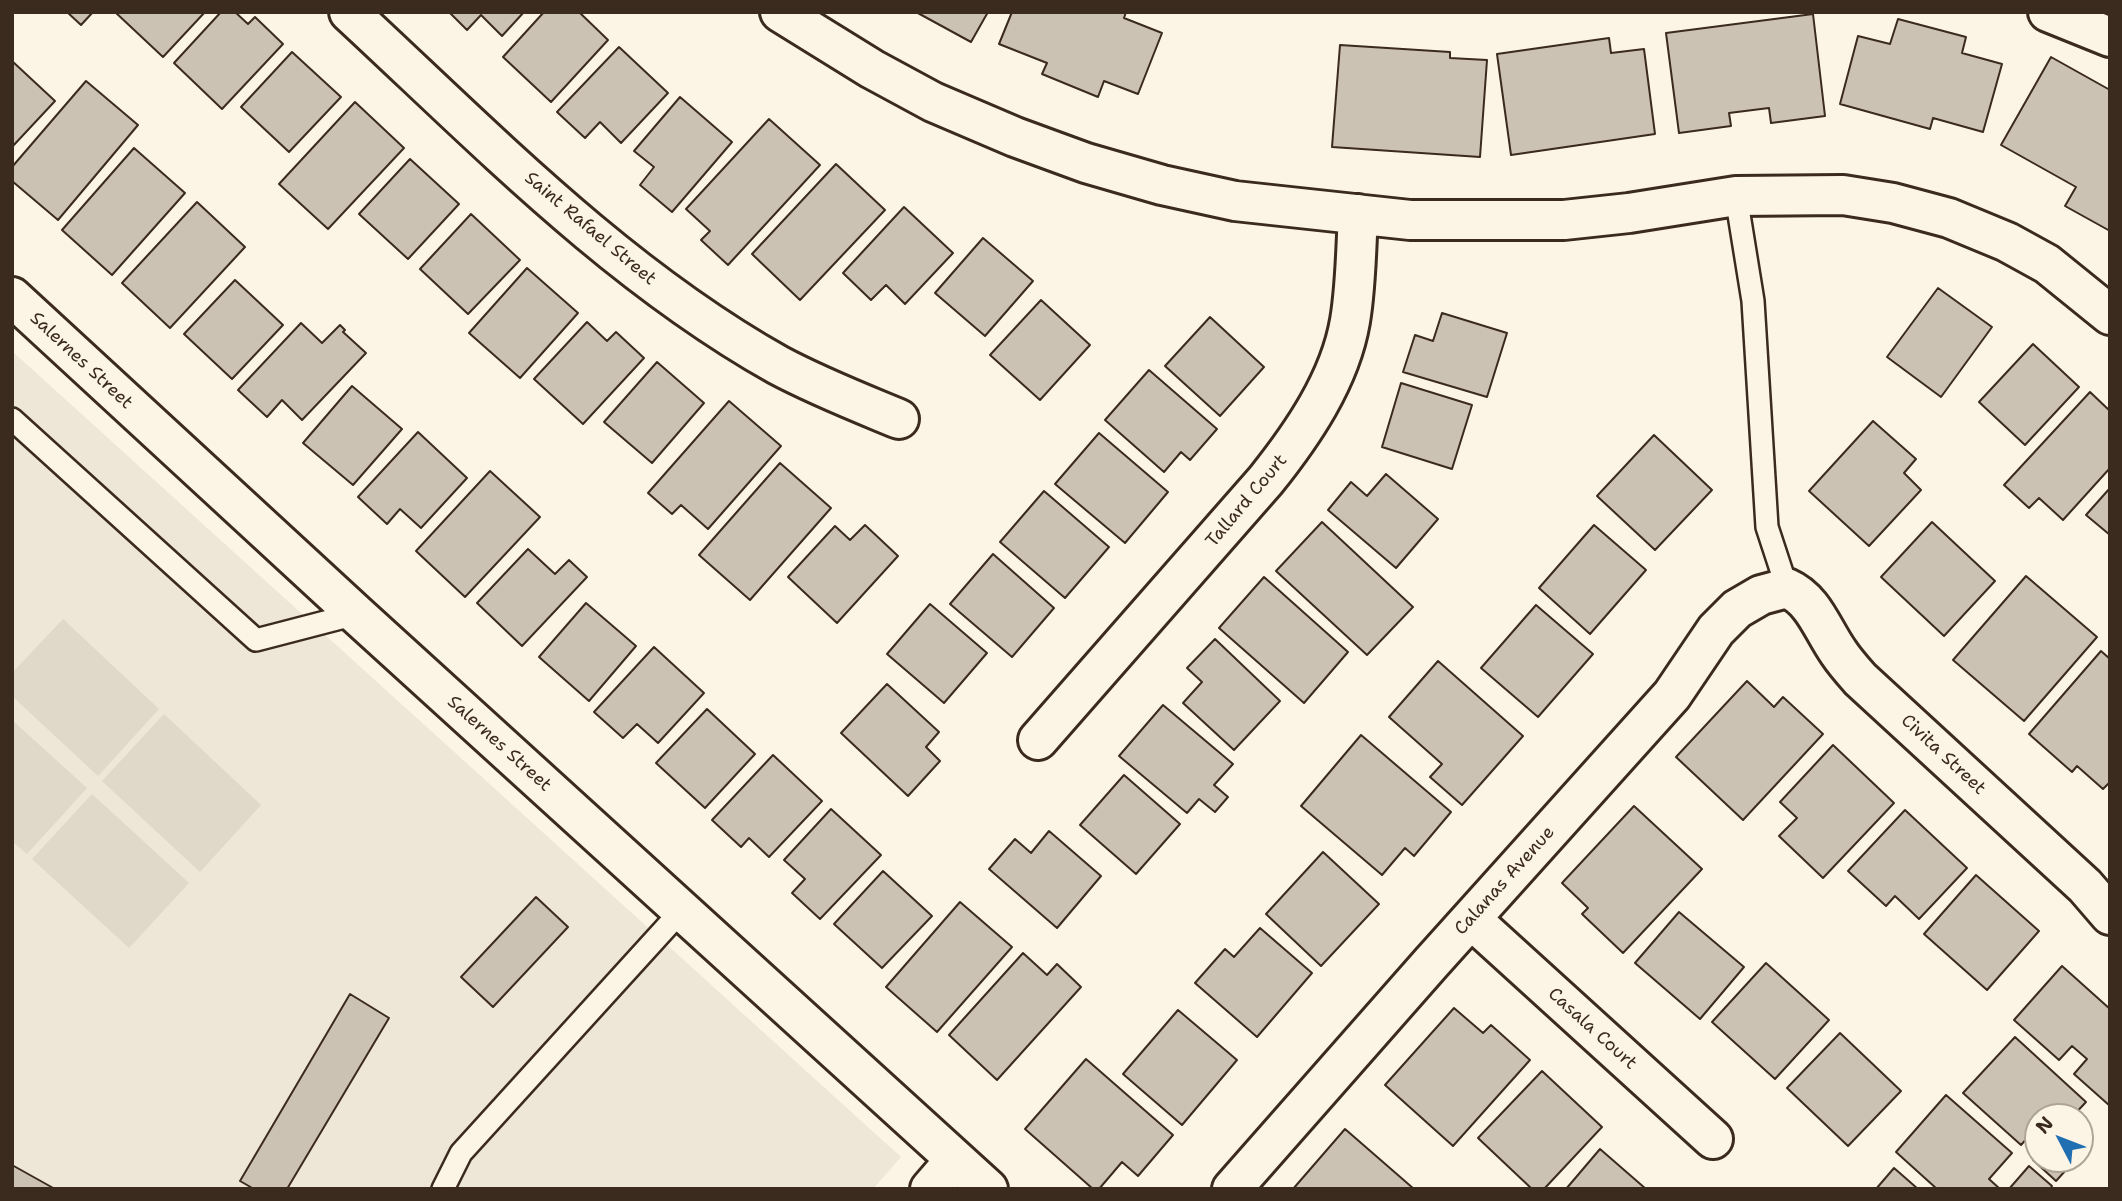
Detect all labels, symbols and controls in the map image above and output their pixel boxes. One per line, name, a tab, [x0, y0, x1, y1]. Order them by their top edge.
street label: Saint Rafael Street	[520, 168, 660, 290]
street label: Salernes Street	[25, 308, 137, 414]
street label: Tallard Court	[1202, 450, 1292, 552]
street label: Salernes Street	[442, 692, 556, 796]
street label: Civita Street	[1896, 710, 1990, 800]
street label: Calanas Avenue	[1450, 822, 1560, 940]
street label: Casala Court	[1543, 983, 1641, 1075]
north arrow	[2024, 1103, 2094, 1173]
text: N	[2030, 1111, 2059, 1139]

